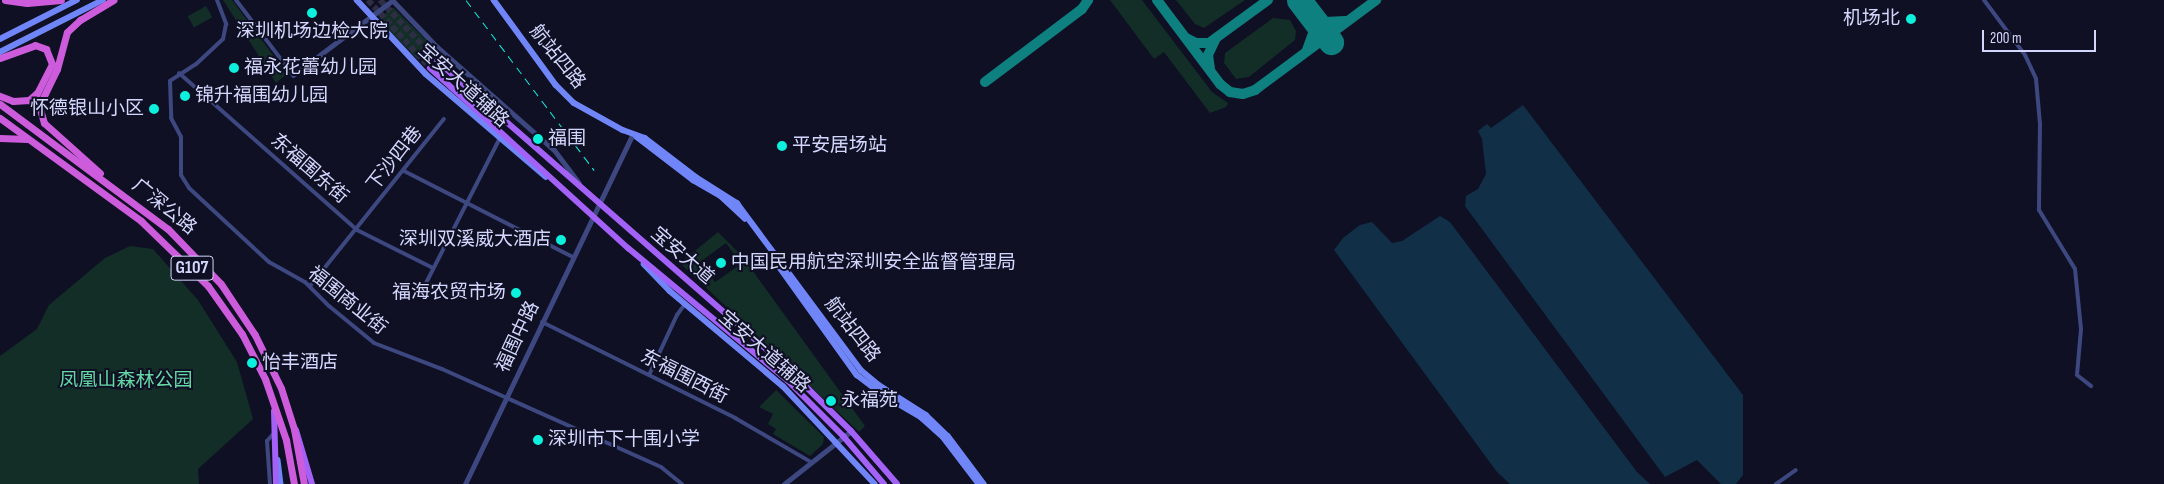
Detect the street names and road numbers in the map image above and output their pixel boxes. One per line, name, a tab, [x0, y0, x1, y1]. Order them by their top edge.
street label: 航站四路	[524, 20, 590, 94]
street label: 宝安大道辅路	[413, 39, 513, 133]
street label: 下沙四巷	[363, 122, 427, 196]
street label: 东福围东街	[266, 129, 352, 209]
street label: 广深公路	[127, 174, 201, 240]
street label: 宝安大道	[646, 222, 718, 290]
road number: G107	[170, 252, 214, 284]
street label: 福围商业街	[303, 262, 391, 340]
street label: 航站四路	[820, 293, 884, 367]
street label: 福围中路	[492, 298, 544, 376]
street label: 宝安大道辅路	[714, 306, 814, 398]
street label: 东福围西街	[637, 345, 731, 409]

